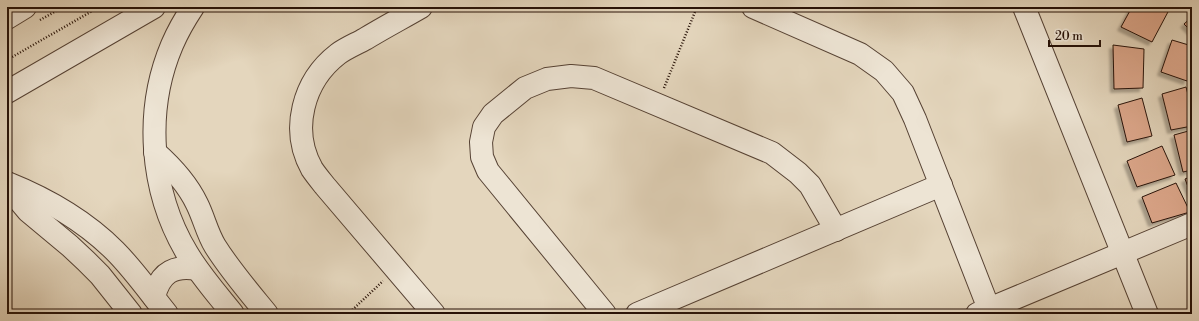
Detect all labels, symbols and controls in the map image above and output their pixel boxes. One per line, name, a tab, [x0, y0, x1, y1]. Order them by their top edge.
scale bar	[1049, 22, 1100, 48]
text: 20 m	[1055, 29, 1083, 44]

